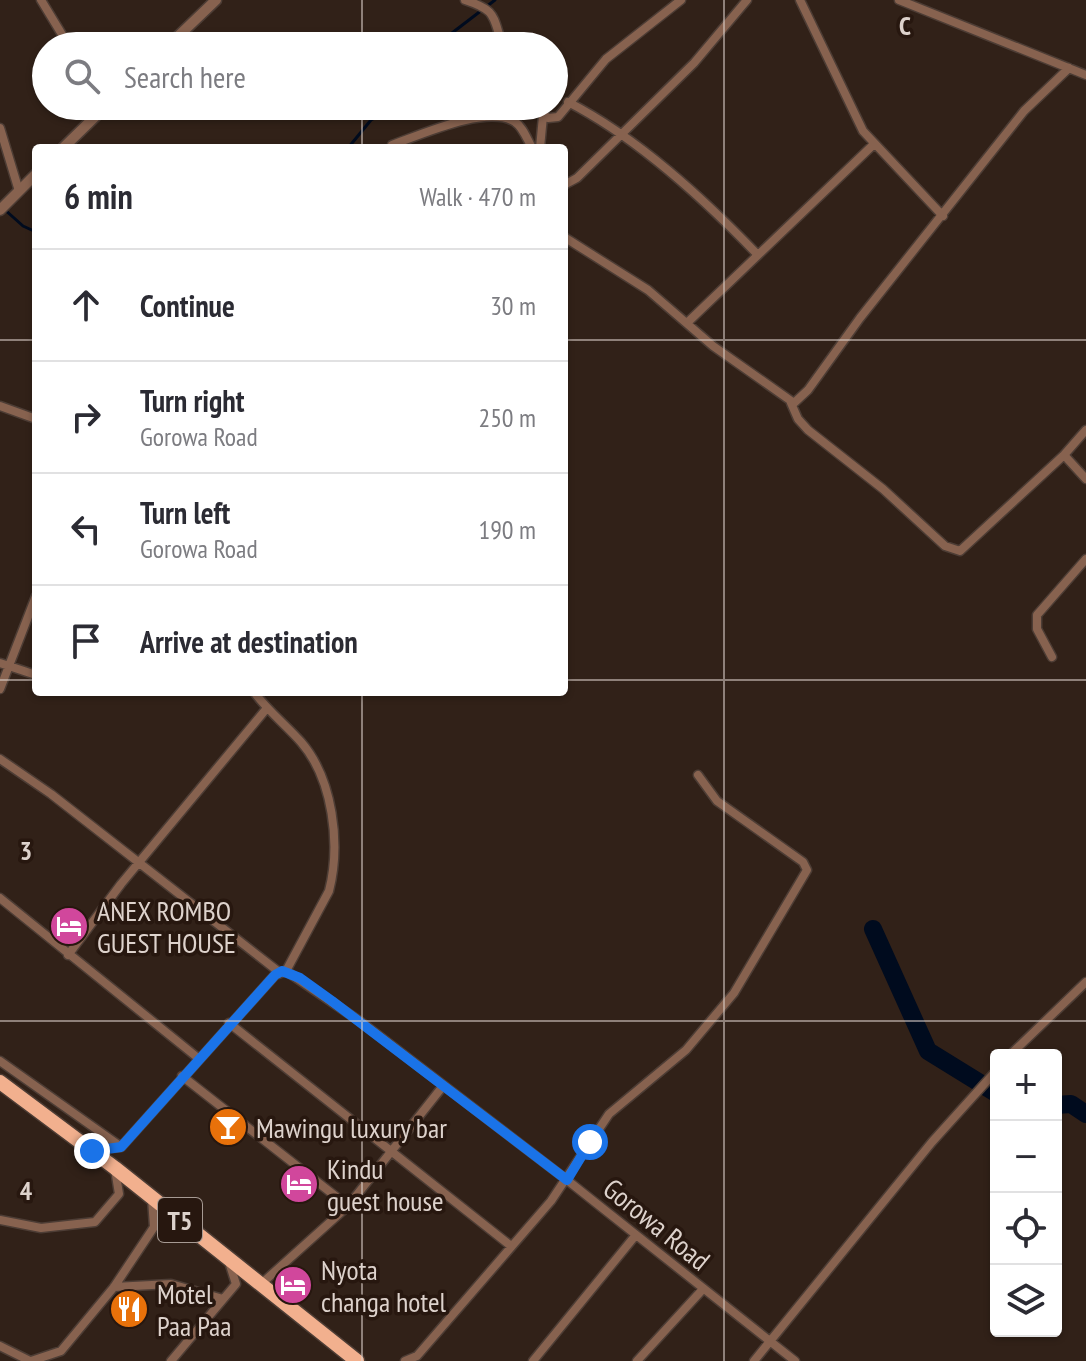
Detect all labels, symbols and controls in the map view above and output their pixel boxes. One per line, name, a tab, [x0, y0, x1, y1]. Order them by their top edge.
text: C	[899, 9, 911, 42]
search box	[32, 32, 568, 120]
icon: search	[60, 54, 104, 98]
text: Search here	[124, 57, 246, 96]
text: 6 min	[64, 174, 133, 218]
text: Walk · 470 m	[419, 180, 536, 213]
icon: ahead	[64, 283, 108, 327]
text: Continue	[140, 286, 235, 325]
text: 30 m	[490, 289, 536, 322]
text: Turn right	[140, 381, 244, 420]
icon: right	[64, 395, 108, 439]
text: 250 m	[478, 401, 536, 434]
text: Gorowa Road	[140, 420, 258, 453]
text: Turn left	[140, 493, 230, 532]
icon: left	[64, 507, 108, 551]
text: 190 m	[478, 513, 536, 546]
text: Gorowa Road	[140, 532, 258, 565]
icon: arrive	[64, 619, 108, 663]
text: Arrive at destination	[140, 622, 358, 661]
text: 3	[20, 834, 32, 867]
place label: ANEX ROMBO GUEST HOUSE	[97, 892, 236, 961]
hotel icon: ANEX ROMBO GUEST HOUSE	[48, 905, 90, 947]
map controls	[990, 1049, 1062, 1337]
button: +	[990, 1049, 1062, 1121]
bar icon: Mawingu luxury bar	[207, 1106, 249, 1148]
place label: Mawingu luxury bar	[256, 1109, 447, 1146]
button: −	[990, 1121, 1062, 1193]
route start	[572, 1124, 608, 1160]
route end	[74, 1133, 110, 1169]
place label: Kindu guest house	[327, 1150, 444, 1219]
hotel icon: Kindu guest house	[278, 1163, 320, 1205]
street label: Gorowa Road	[596, 1170, 718, 1278]
text: 4	[20, 1174, 33, 1207]
button: locate	[990, 1193, 1062, 1265]
road number: T5	[158, 1198, 202, 1242]
place label: Nyota changa hotel	[321, 1251, 446, 1320]
hotel icon: Nyota changa hotel	[272, 1264, 314, 1306]
button: layers	[990, 1265, 1062, 1337]
place label: Motel Paa Paa	[157, 1275, 231, 1344]
restaurant icon: Motel Paa Paa	[108, 1288, 150, 1330]

